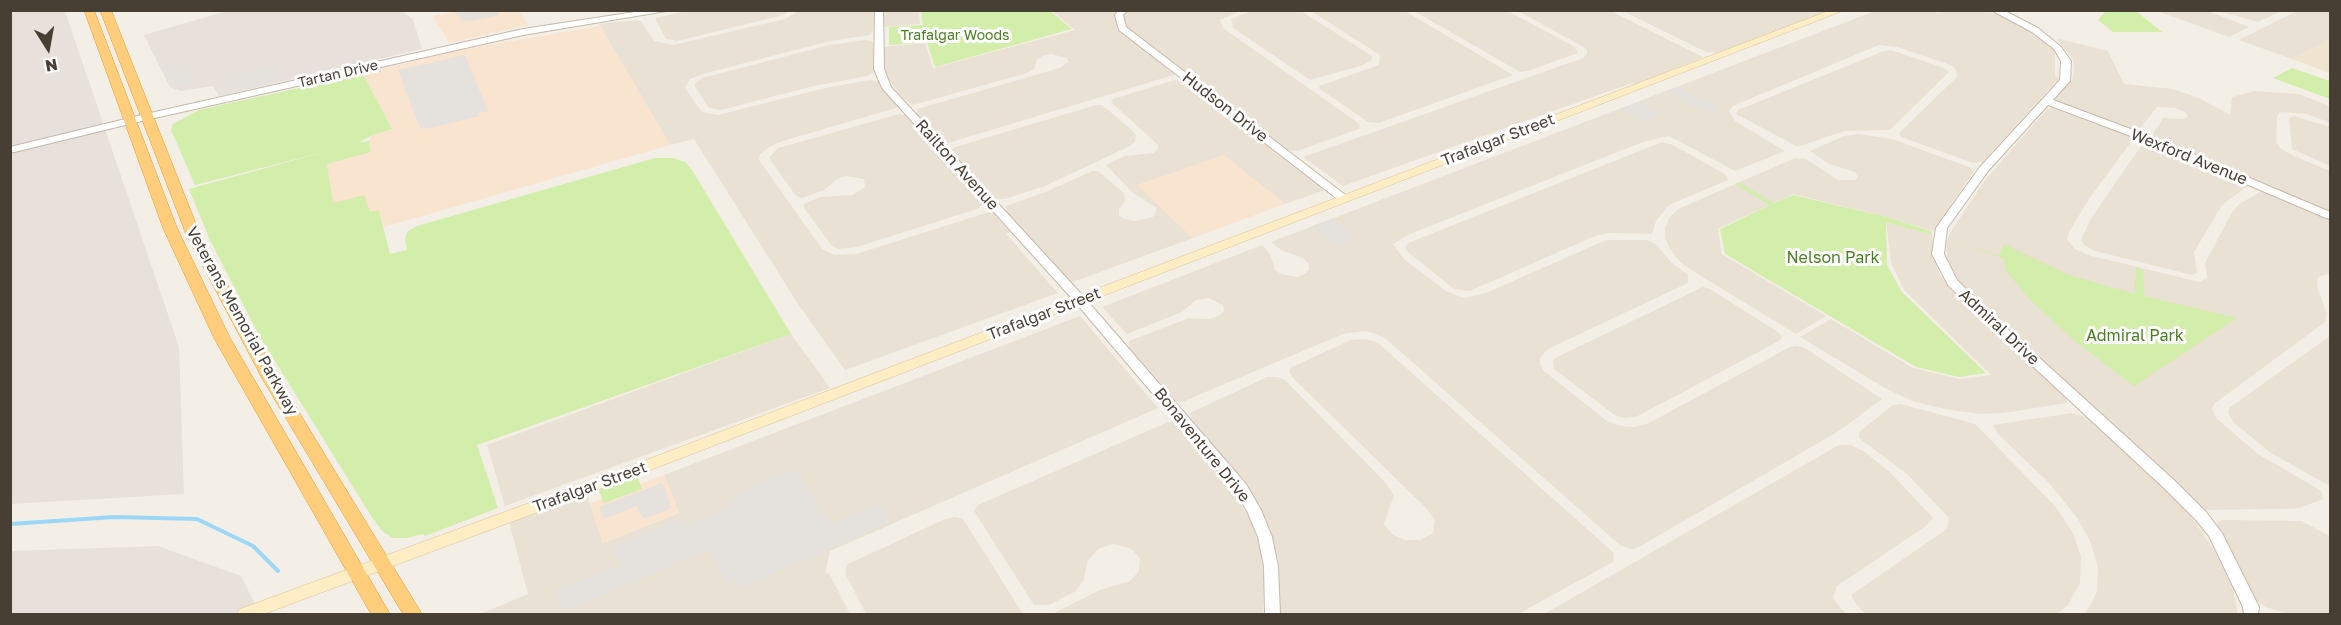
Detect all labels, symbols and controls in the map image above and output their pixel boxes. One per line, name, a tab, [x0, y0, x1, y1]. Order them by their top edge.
north arrow	[18, 18, 78, 78]
park label: Trafalgar Woods	[901, 28, 1009, 44]
text: N	[44, 55, 59, 77]
street label: Tartan Drive	[296, 57, 380, 91]
street label: Hudson Drive	[1178, 68, 1272, 146]
street label: Trafalgar Street	[1439, 110, 1557, 170]
street label: Railton Avenue	[911, 116, 1003, 214]
street label: Wexford Avenue	[2128, 125, 2250, 189]
street label: Veterans Memorial Parkway	[182, 223, 302, 419]
park label: Nelson Park	[1786, 248, 1880, 268]
street label: Trafalgar Street	[985, 284, 1103, 344]
street label: Admiral Drive	[1955, 285, 2043, 369]
park label: Admiral Park	[2086, 326, 2184, 346]
street label: Bonaventure Drive	[1150, 384, 1254, 506]
street label: Trafalgar Street	[531, 458, 649, 516]

